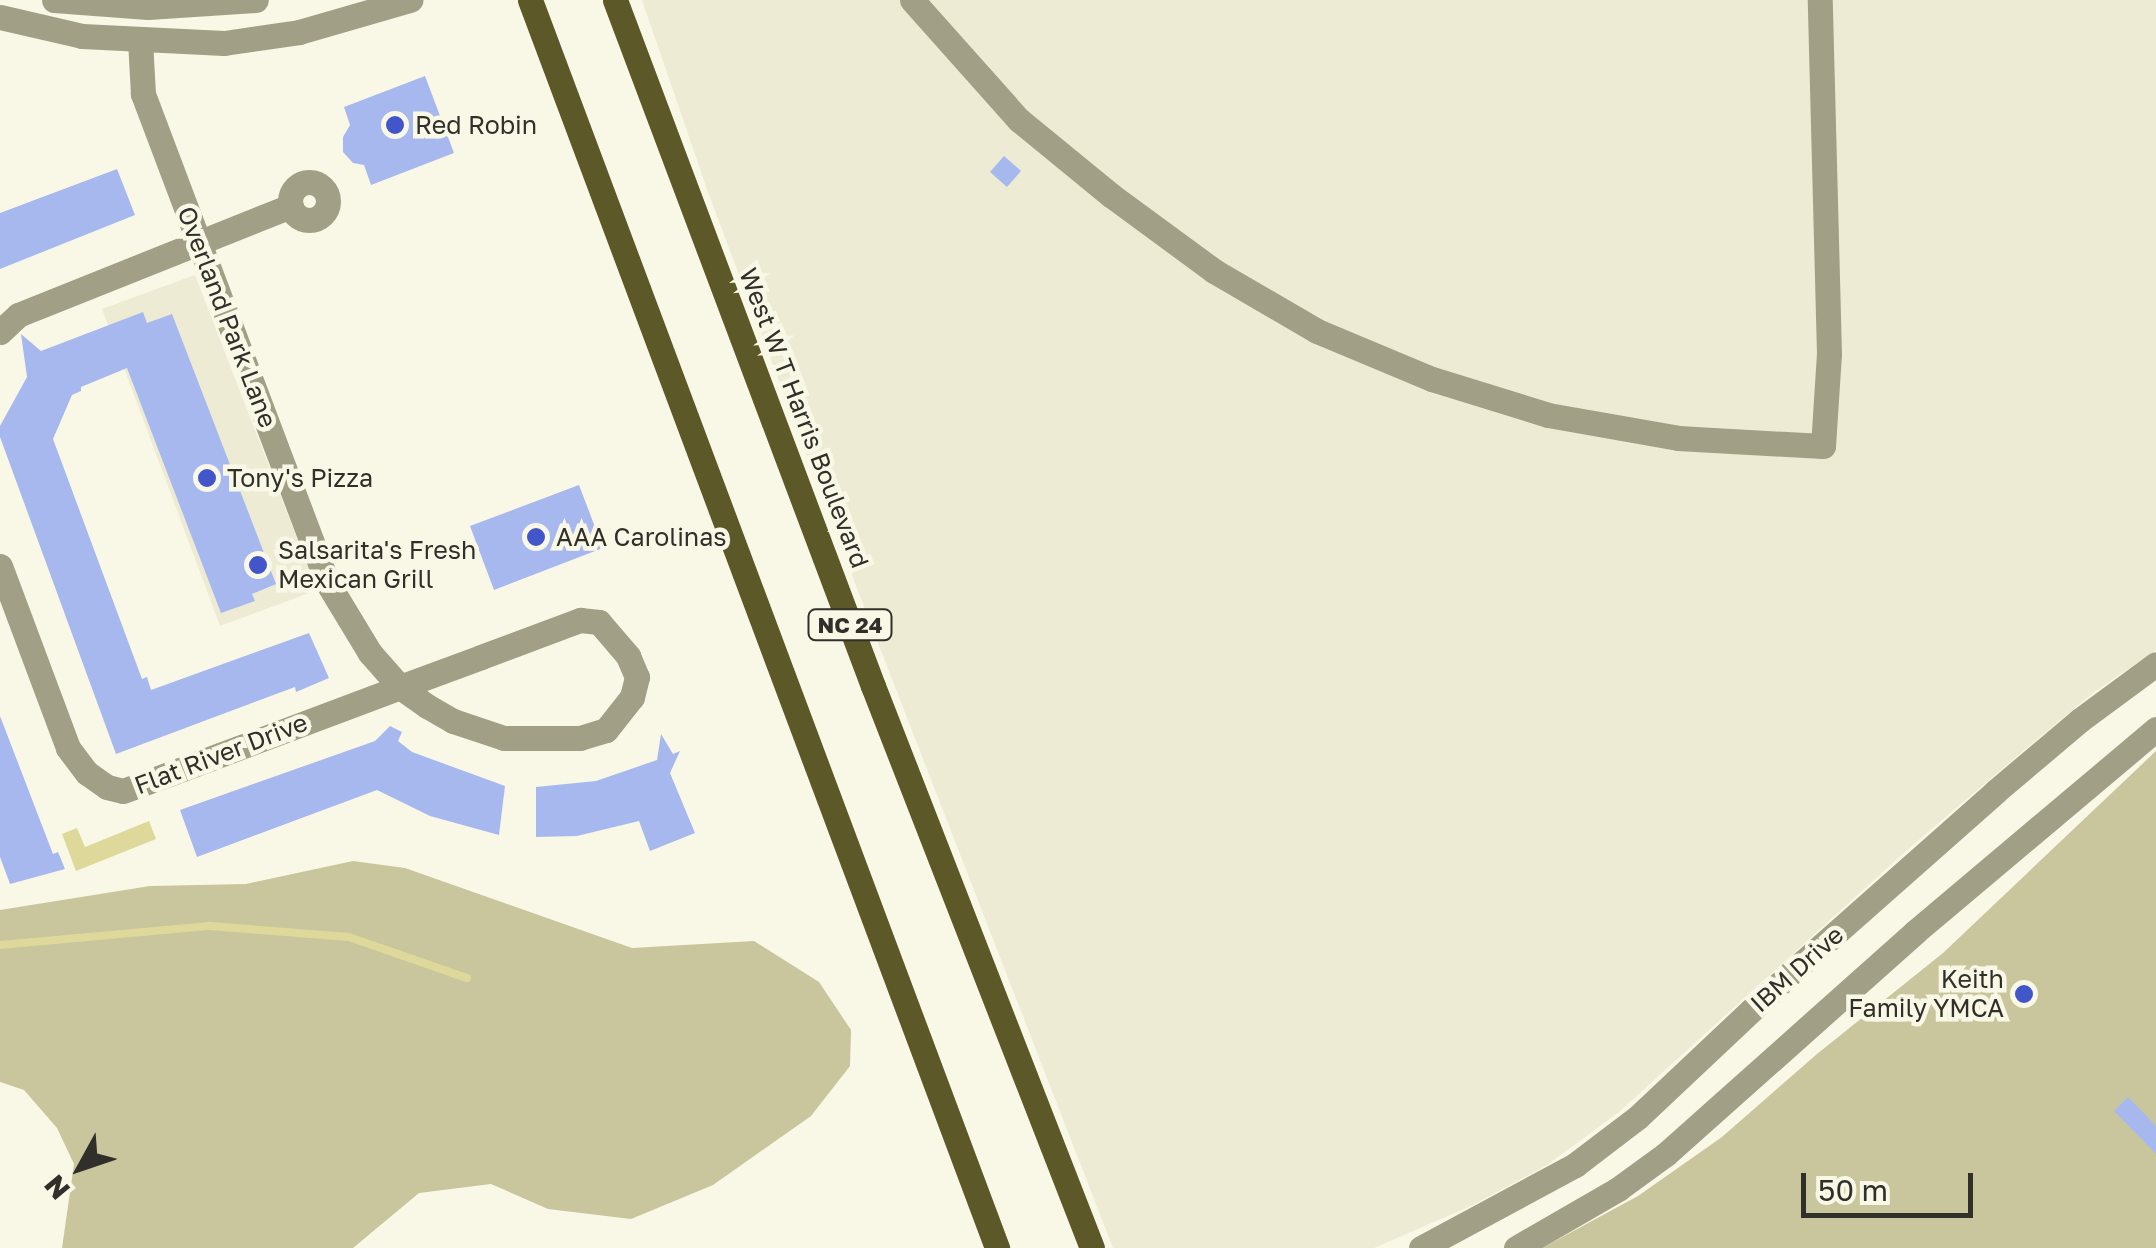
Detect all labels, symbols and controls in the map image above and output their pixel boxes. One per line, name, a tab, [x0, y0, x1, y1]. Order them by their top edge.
place label: Red Robin	[415, 110, 537, 140]
marker: Red Robin	[384, 114, 406, 136]
street label: Overland Park Lane	[171, 202, 283, 432]
street label: West W T Harris Boulevard	[733, 264, 875, 572]
place label: Tony's Pizza	[227, 463, 373, 493]
marker: Tony's Pizza	[196, 467, 218, 489]
place label: AAA Carolinas	[556, 522, 727, 552]
marker: AAA Carolinas	[525, 526, 547, 548]
place label: Salsarita's Fresh Mexican Grill	[278, 536, 476, 595]
marker: Salsarita's Fresh Mexican Grill	[247, 554, 269, 576]
road number: NC 24	[805, 608, 895, 642]
street label: Flat River Drive	[130, 707, 312, 801]
street label: IBM Drive	[1744, 920, 1850, 1018]
place label: Keith Family YMCA	[1848, 965, 2004, 1024]
marker: Keith Family YMCA	[2013, 983, 2035, 1005]
north arrow	[30, 1118, 130, 1218]
scale bar	[1806, 1153, 1978, 1215]
text: N	[37, 1169, 76, 1206]
text: 50 m	[1818, 1172, 1888, 1208]

